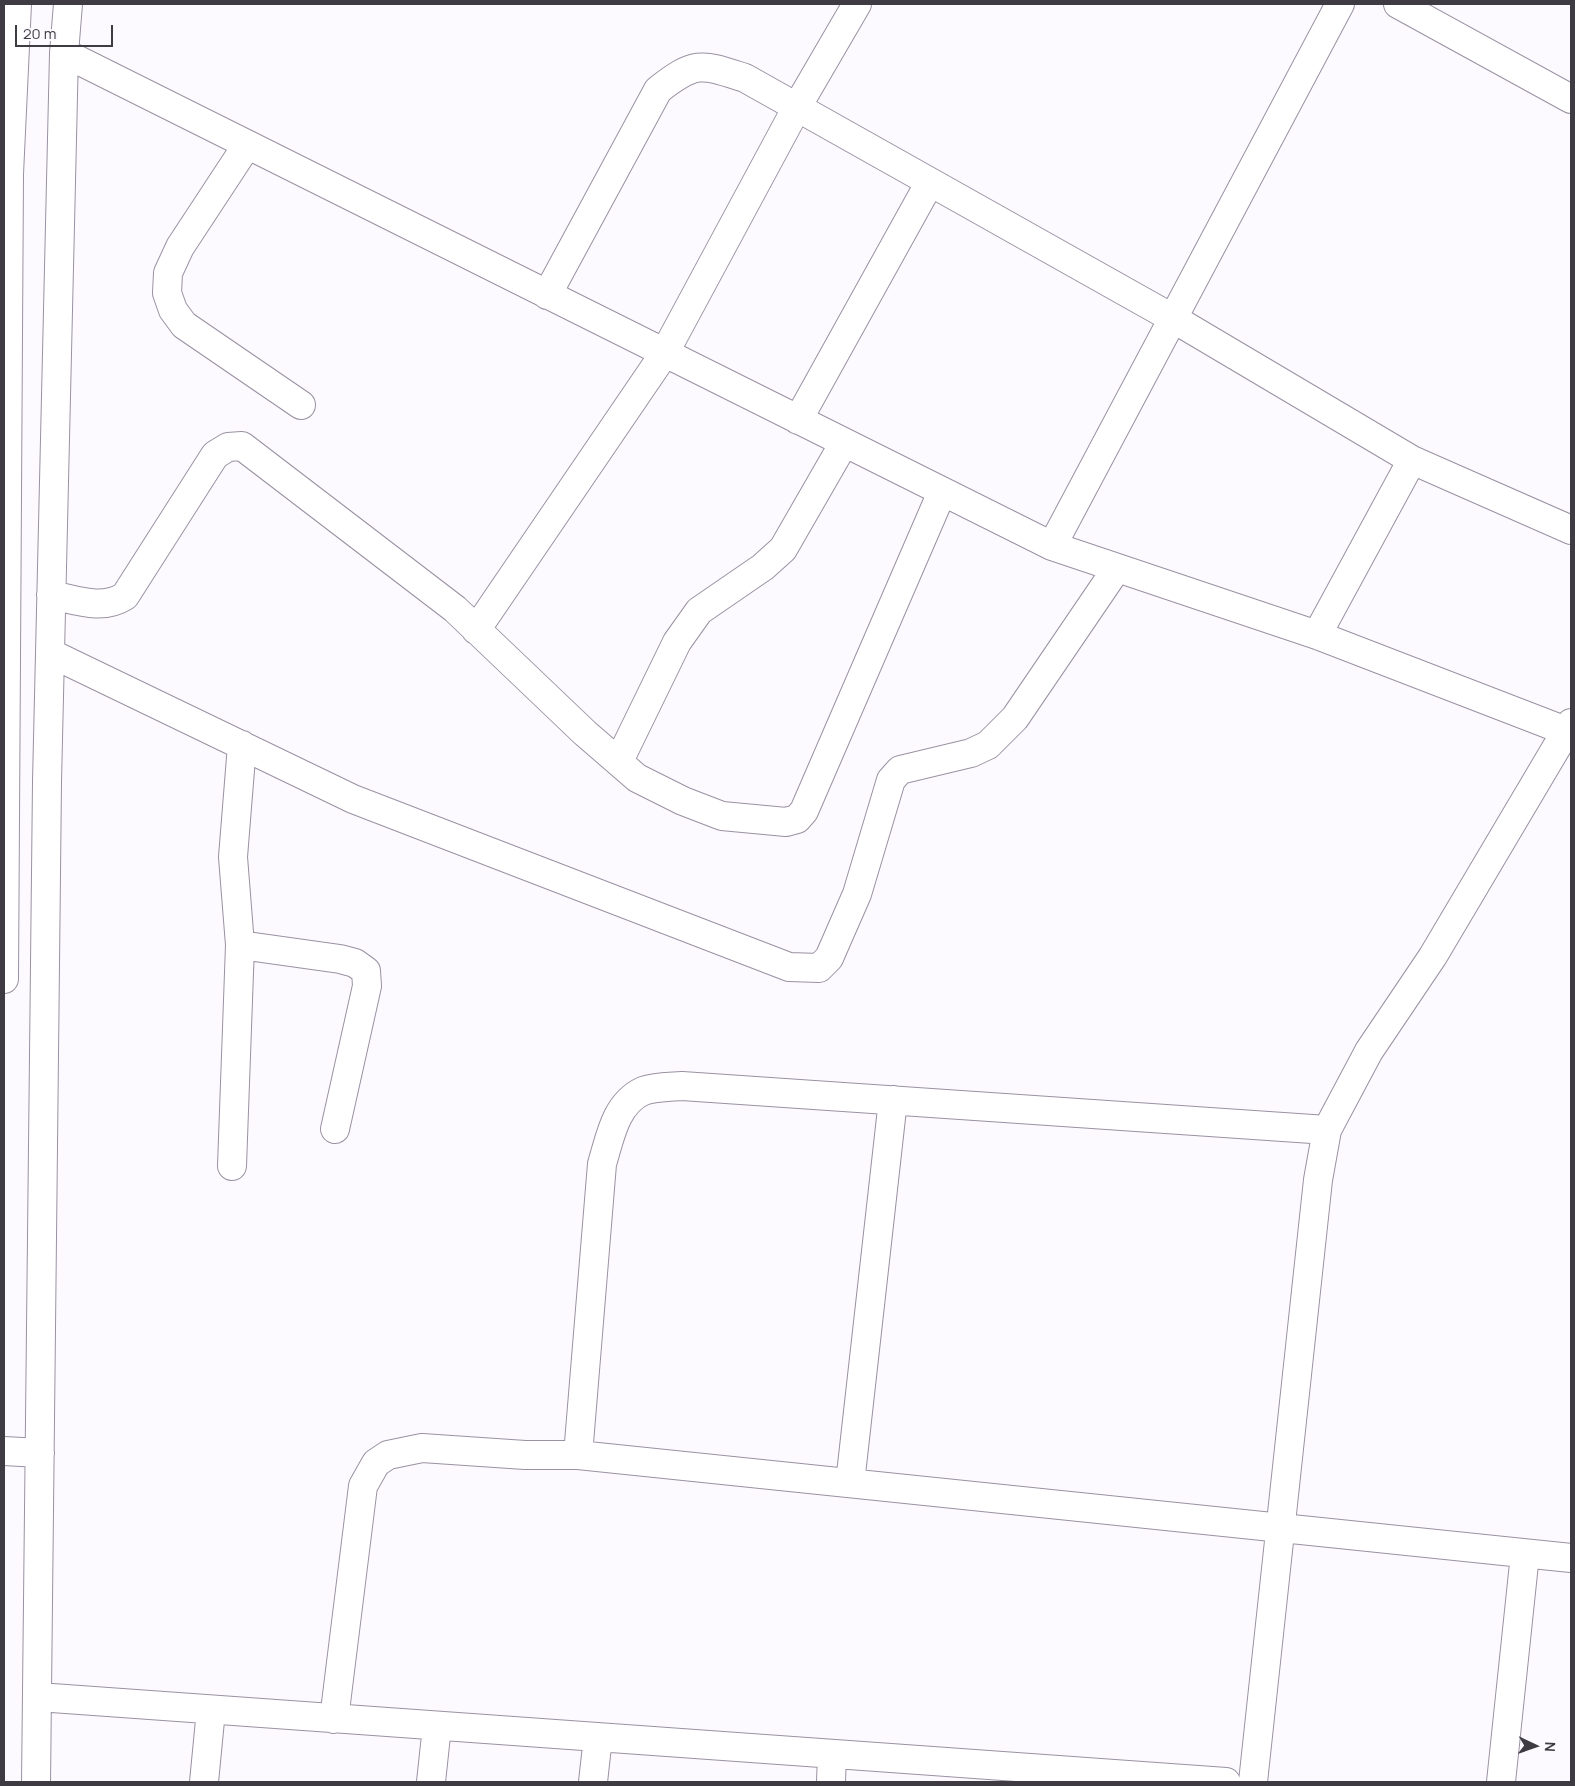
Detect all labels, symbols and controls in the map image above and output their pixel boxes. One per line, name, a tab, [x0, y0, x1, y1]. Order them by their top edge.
scale bar	[18, 15, 115, 47]
text: 20 m	[23, 23, 56, 44]
north arrow	[1510, 1721, 1560, 1771]
text: N	[1541, 1741, 1560, 1752]

